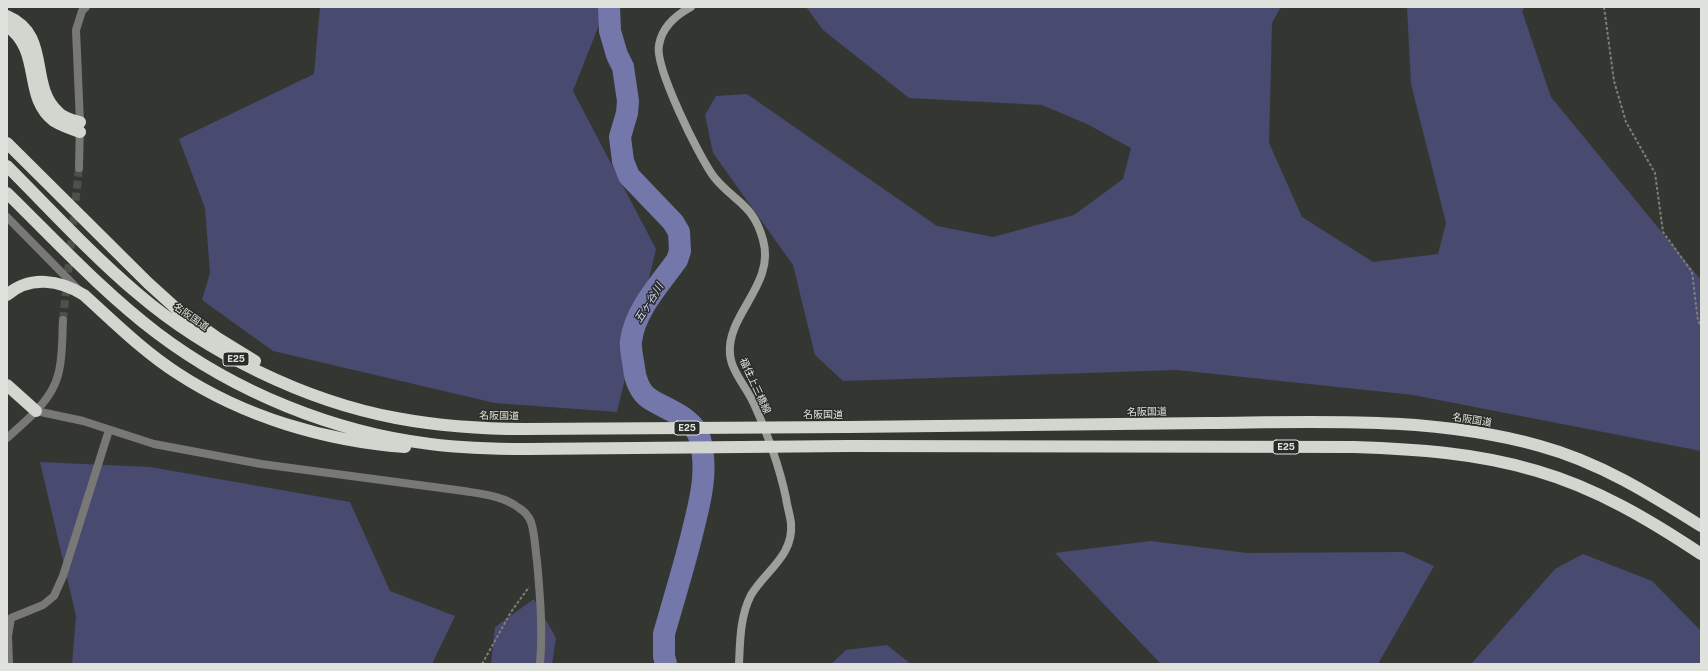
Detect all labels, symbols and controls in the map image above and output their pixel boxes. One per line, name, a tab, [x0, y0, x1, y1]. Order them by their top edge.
water label: 五ヶ谷川	[632, 281, 666, 325]
street label: 名阪国道	[171, 301, 211, 333]
road number: E25	[223, 352, 249, 366]
street label: 福住上三橋線	[737, 356, 773, 416]
street label: 名阪国道	[1127, 406, 1167, 418]
street label: 名阪国道	[803, 409, 843, 421]
street label: 名阪国道	[479, 410, 519, 422]
street label: 名阪国道	[1451, 411, 1493, 429]
road number: E25	[674, 421, 700, 435]
road number: E25	[1273, 440, 1299, 454]

